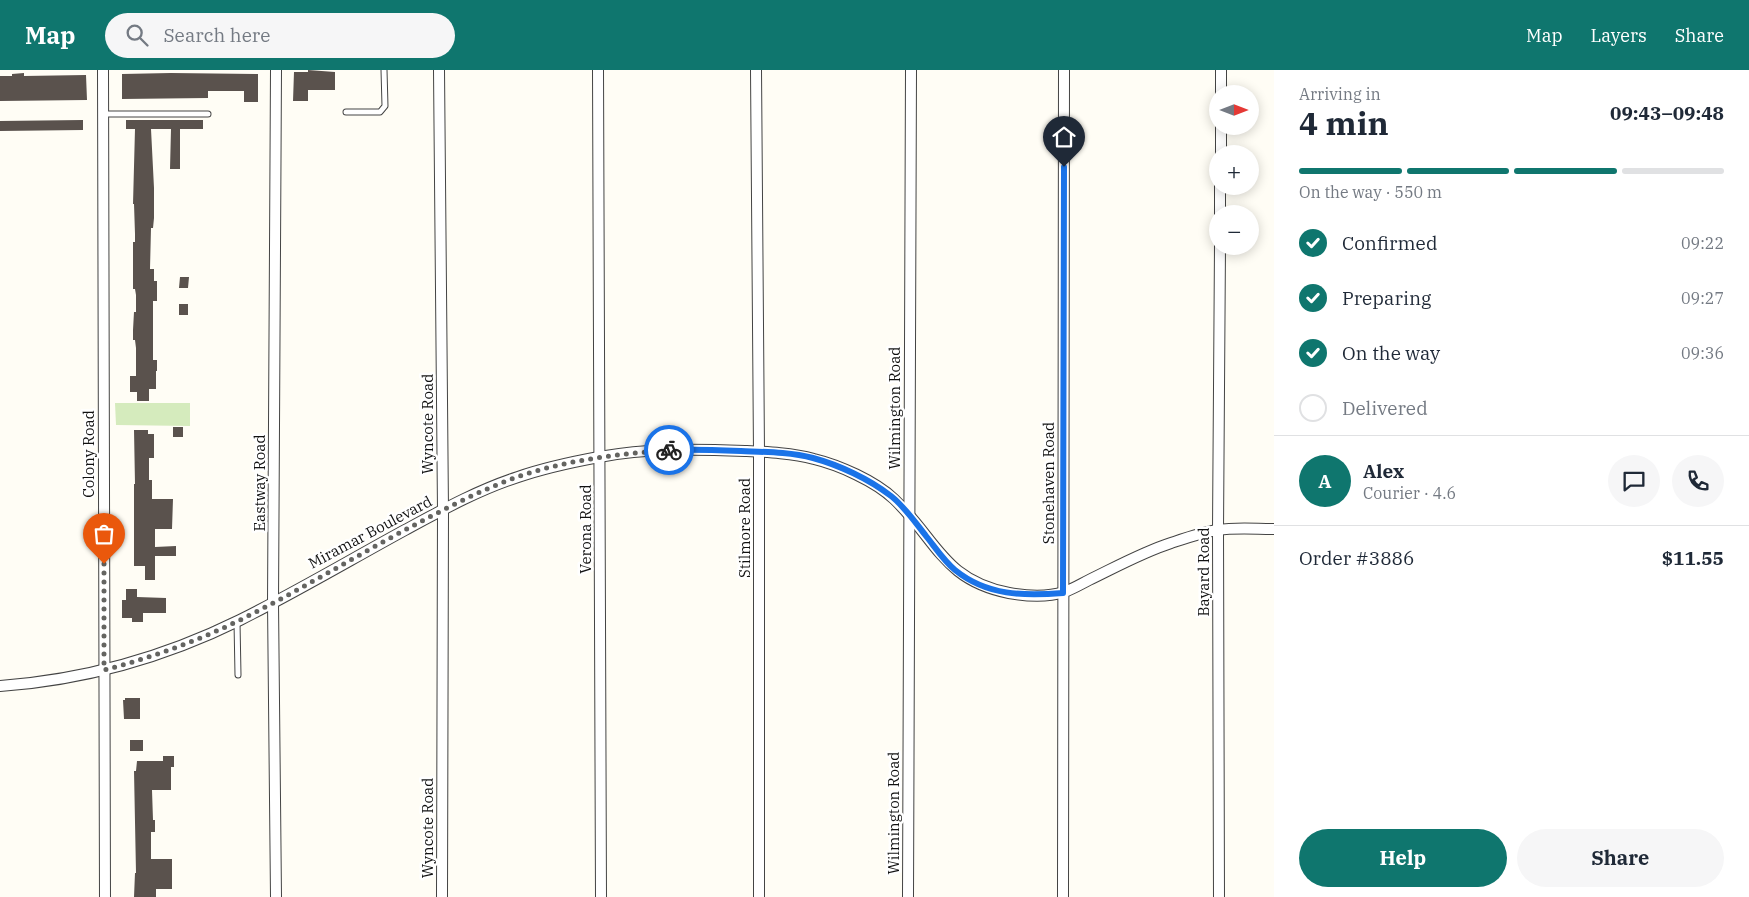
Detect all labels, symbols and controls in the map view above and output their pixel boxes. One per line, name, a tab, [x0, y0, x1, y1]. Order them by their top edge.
search box	[105, 13, 455, 58]
text: Map	[25, 19, 75, 51]
icon: search	[123, 21, 151, 49]
text: Search here	[163, 23, 270, 47]
text: Map	[1526, 24, 1563, 47]
text: Layers	[1591, 24, 1647, 47]
text: Share	[1675, 24, 1724, 47]
text: Arriving in	[1299, 84, 1381, 104]
north arrow	[1209, 85, 1259, 135]
map controls	[1209, 85, 1259, 255]
text: 09:43–09:48	[1610, 101, 1724, 125]
text: 4 min	[1299, 102, 1389, 144]
pin	[1043, 116, 1085, 167]
icon: home	[1050, 123, 1078, 151]
button: +	[1209, 145, 1259, 195]
text: On the way · 550 m	[1299, 182, 1442, 202]
button: −	[1209, 205, 1259, 255]
icon: check	[1299, 229, 1327, 257]
text: Confirmed	[1342, 231, 1437, 255]
text: 09:22	[1681, 233, 1724, 253]
icon: check	[1299, 284, 1327, 312]
text: Preparing	[1342, 286, 1431, 310]
text: 09:27	[1681, 288, 1724, 308]
icon: check	[1299, 339, 1327, 367]
text: On the way	[1342, 341, 1440, 365]
text: 09:36	[1681, 343, 1724, 363]
street label: Wilmington Road	[885, 347, 904, 469]
street label: Wyncote Road	[418, 374, 437, 474]
text: Delivered	[1342, 396, 1428, 420]
street label: Colony Road	[79, 410, 98, 498]
street label: Stonehaven Road	[1039, 422, 1058, 544]
courier	[644, 425, 694, 475]
street label: Eastway Road	[250, 434, 269, 532]
icon: bike	[655, 436, 683, 464]
button: chat	[1608, 455, 1660, 507]
button: phone	[1672, 455, 1724, 507]
text: Alex	[1363, 459, 1404, 483]
text: A	[1318, 469, 1332, 493]
street label: Stilmore Road	[735, 478, 754, 578]
text: Courier · 4.6	[1363, 483, 1456, 503]
street label: Verona Road	[576, 484, 595, 574]
street label: Miramar Boulevard	[305, 491, 435, 573]
pin	[83, 513, 125, 564]
icon: bag	[90, 520, 118, 548]
street label: Bayard Road	[1194, 527, 1213, 617]
text: Order #3886	[1299, 546, 1414, 570]
text: $11.55	[1662, 546, 1724, 570]
street label: Wilmington Road	[884, 752, 903, 874]
street label: Wyncote Road	[418, 778, 437, 878]
button: Help	[1299, 829, 1507, 887]
button: Share	[1517, 829, 1724, 887]

